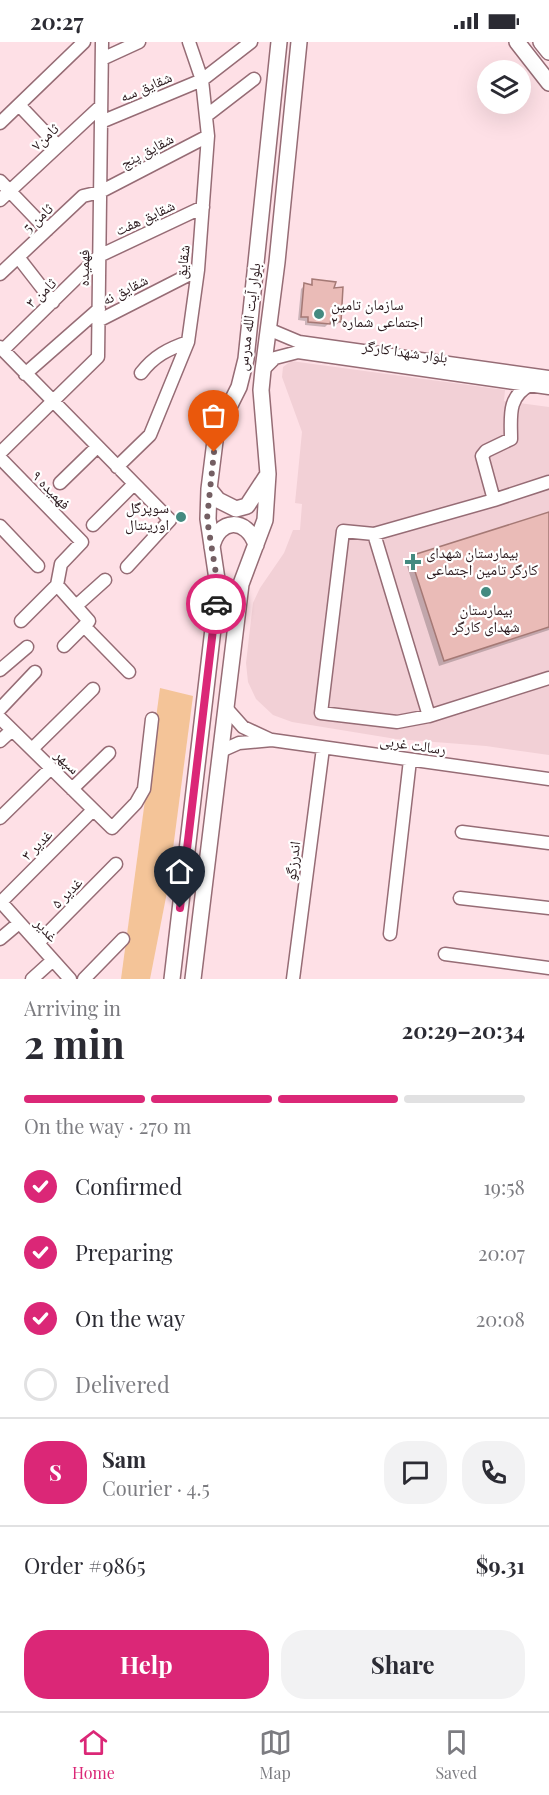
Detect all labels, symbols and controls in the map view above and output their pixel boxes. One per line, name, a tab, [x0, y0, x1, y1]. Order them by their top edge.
text: 20:27	[30, 6, 84, 36]
map controls	[477, 60, 531, 114]
button: layers	[477, 60, 531, 114]
street label: شقایق سه	[117, 66, 175, 107]
street label: ثامن۷	[26, 118, 63, 155]
street label: شقایق پنج	[116, 128, 177, 173]
street label: شقایق هفت	[111, 195, 178, 241]
street label: ثامن 5	[18, 198, 57, 237]
street label: شقایق	[170, 244, 195, 280]
street label: فهمیده	[73, 249, 93, 287]
street label: بلوار آیت الله مدرس	[231, 262, 266, 372]
street label: شقایق نه	[98, 269, 151, 310]
street label: ثامن ۳	[21, 273, 61, 312]
place label: سازمان تامین اجتماعی شماره ۲	[331, 294, 423, 332]
marker: سازمان تامین اجتماعی شماره ۲	[312, 307, 326, 321]
street label: بلوار شهدا کارگر	[360, 335, 449, 367]
pin	[188, 390, 239, 452]
icon: bag	[197, 399, 230, 432]
street label: فهمیده ۹	[28, 465, 75, 513]
place label: سوپرگل اورینتال	[125, 497, 169, 535]
marker: سوپرگل اورینتال	[174, 510, 188, 524]
place label: بیمارستان شهدای کارگر تامین اجتماعی	[426, 542, 538, 580]
marker: بیمارستان شهدای کارگر تامین اجتماعی	[404, 553, 422, 571]
courier	[186, 574, 246, 634]
marker: بیمارستان شهدای کارگر	[479, 585, 493, 599]
icon: car	[200, 588, 233, 621]
place label: بیمارستان شهدای کارگر	[451, 599, 520, 637]
street label: رسالت غربی	[379, 729, 448, 760]
street label: سپهر	[50, 744, 84, 778]
street label: غدیر ۳	[16, 824, 57, 864]
street label: اندرزگو	[280, 840, 304, 882]
pin	[154, 846, 205, 908]
icon: home	[163, 855, 196, 888]
street label: غدیر ۵	[46, 872, 87, 912]
street label: غدیر	[30, 912, 63, 946]
text: Arriving in	[24, 994, 121, 1021]
text: 20:29–20:34	[402, 1015, 525, 1045]
text: 2 min	[24, 1017, 125, 1069]
text: On the way · 270 m	[24, 1112, 191, 1139]
icon: check	[24, 1170, 57, 1203]
text: Confirmed	[75, 1171, 182, 1201]
text: 19:58	[483, 1173, 525, 1200]
icon: check	[24, 1236, 57, 1269]
text: Preparing	[75, 1237, 173, 1267]
text: 20:07	[478, 1239, 525, 1266]
icon: check	[24, 1302, 57, 1335]
text: On the way	[75, 1303, 185, 1333]
text: 20:08	[476, 1305, 525, 1332]
text: Delivered	[75, 1369, 170, 1399]
button: chat	[384, 1441, 447, 1504]
button: phone	[462, 1441, 525, 1504]
text: Sam	[102, 1444, 146, 1474]
text: S	[49, 1457, 62, 1487]
text: Courier · 4.5	[102, 1474, 210, 1501]
text: Order #9865	[24, 1550, 146, 1580]
text: $9.31	[476, 1550, 525, 1580]
button: Help	[24, 1630, 269, 1699]
button: Share	[281, 1630, 525, 1699]
tab: Home	[72, 1726, 115, 1783]
tab: Map	[259, 1726, 292, 1783]
tab: Saved	[435, 1726, 477, 1783]

